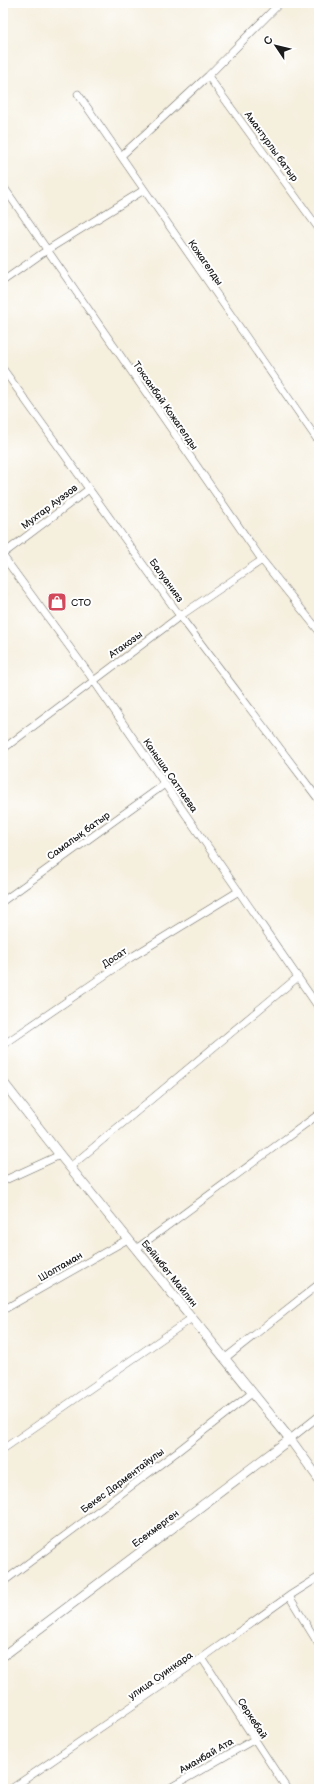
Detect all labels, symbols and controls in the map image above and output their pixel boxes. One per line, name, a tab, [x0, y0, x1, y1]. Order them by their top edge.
north arrow	[256, 26, 296, 66]
text: С	[261, 33, 276, 47]
street label: Амантурлы батыр	[241, 108, 301, 184]
street label: Кожагелды	[185, 238, 225, 288]
street label: Токсанбай Кожагелды	[130, 359, 200, 452]
street label: Мухтар Ауэзов	[19, 481, 81, 532]
street label: Балуанияз	[146, 557, 186, 605]
shop icon: CTO	[46, 591, 68, 613]
place label: CTO	[71, 597, 91, 609]
street label: Атакозы	[106, 629, 145, 662]
street label: Каныша Сатпаева	[140, 736, 200, 815]
street label: Самалық батыр	[45, 809, 113, 863]
street label: Досат	[100, 945, 130, 971]
street label: Бейімбет Майлин	[139, 1238, 200, 1309]
street label: Шолтаман	[36, 1249, 85, 1284]
street label: Бекес Дарментайулы	[79, 1446, 167, 1516]
street label: Eсекмерген	[130, 1507, 181, 1550]
street label: улица Суинкара	[126, 1649, 195, 1702]
street label: Серкебай	[235, 1696, 270, 1741]
street label: Аманбай Ата	[176, 1736, 236, 1777]

